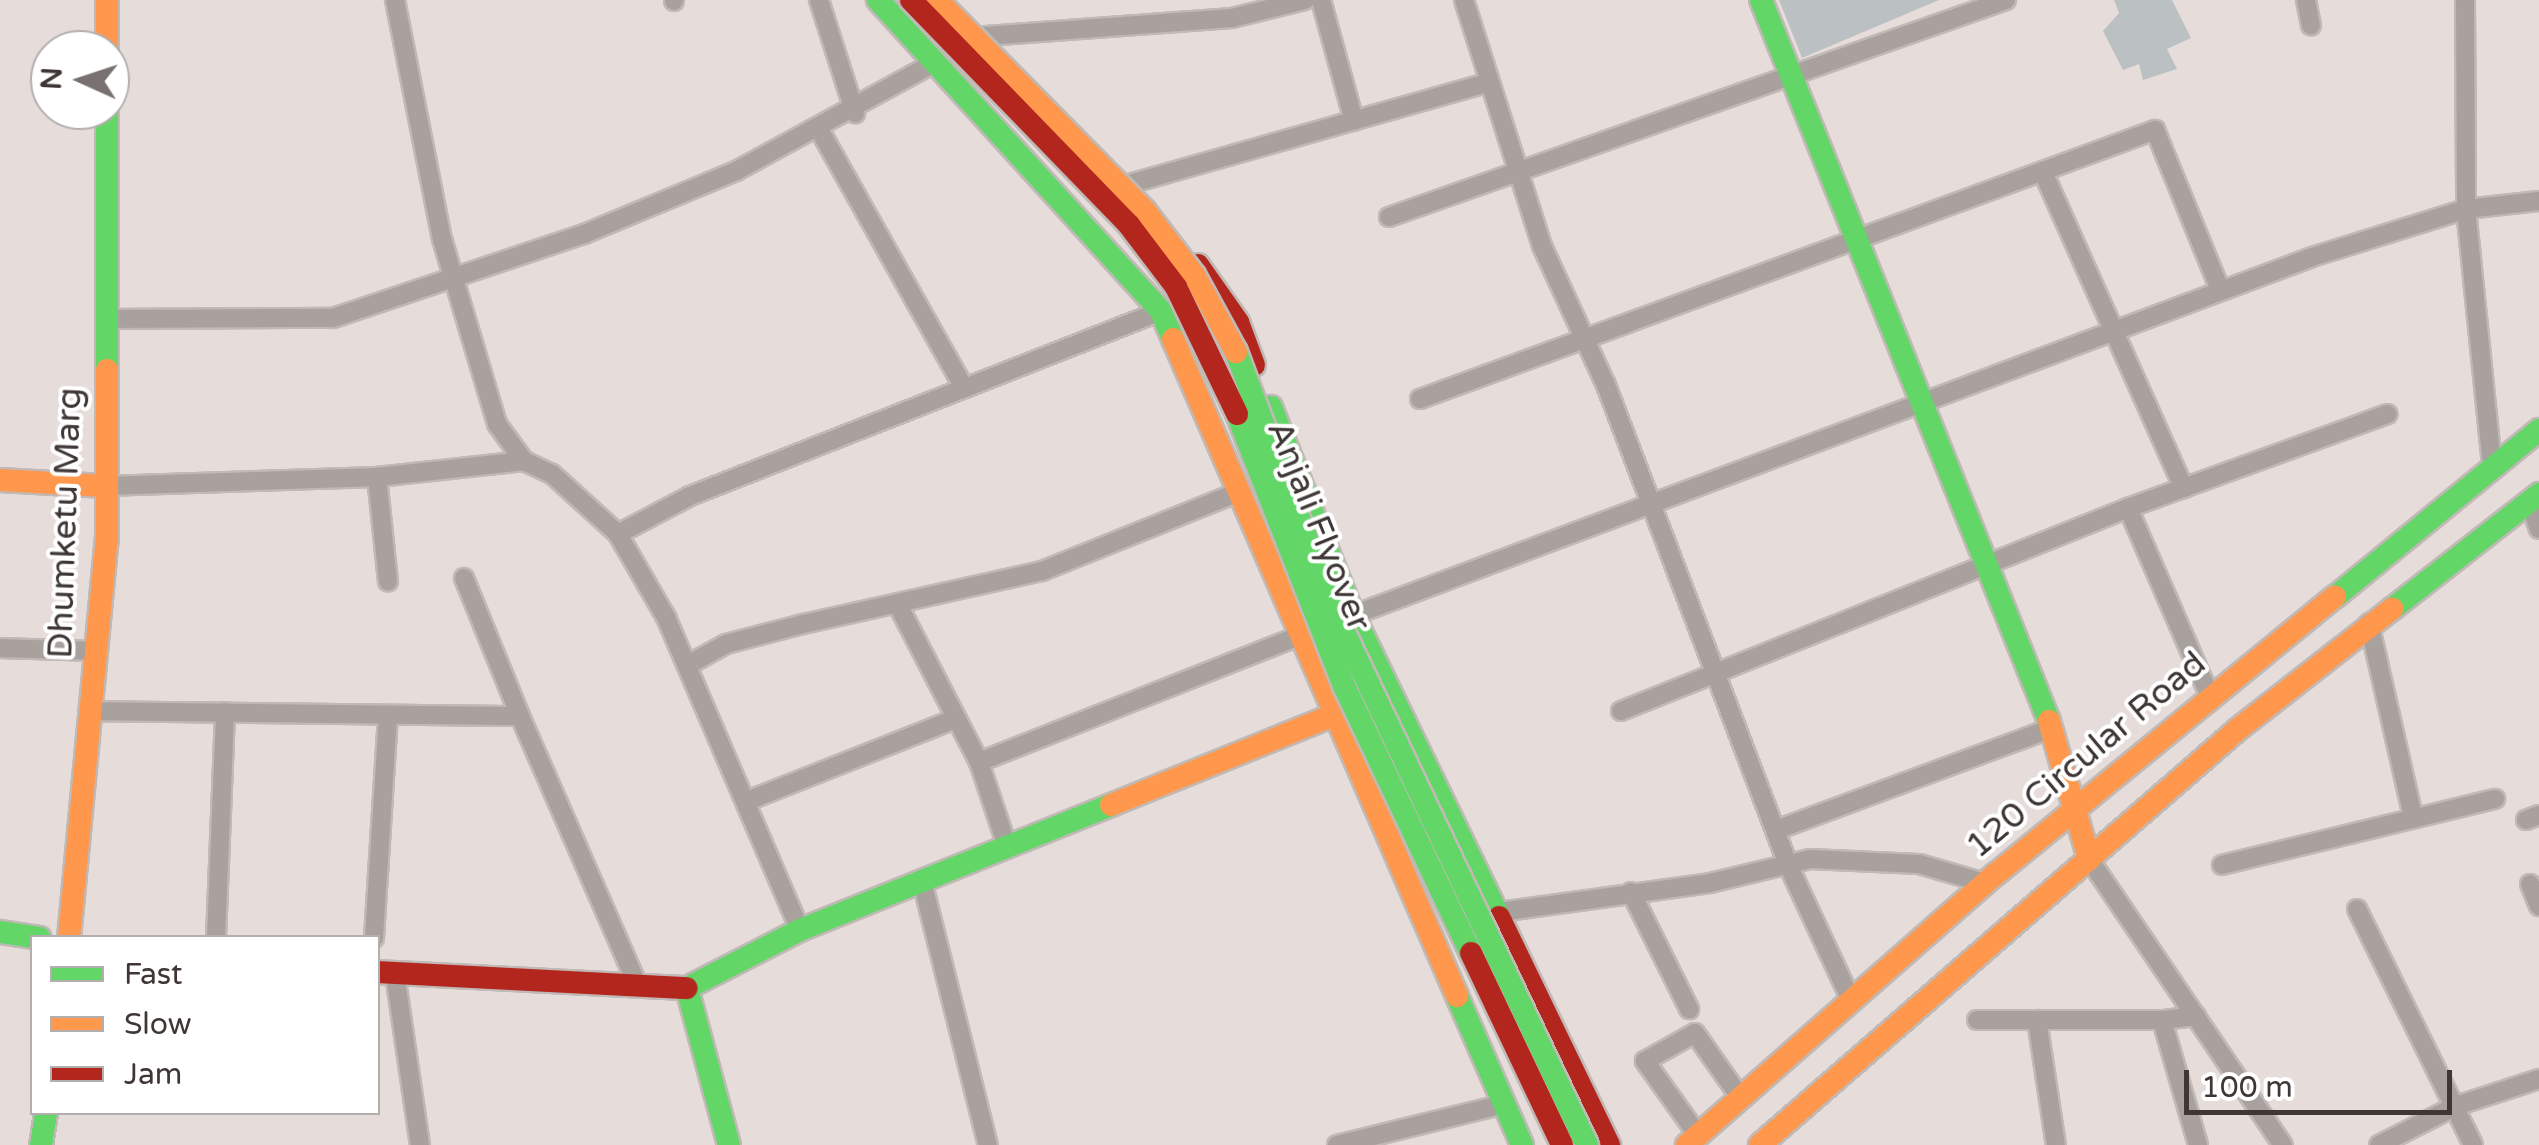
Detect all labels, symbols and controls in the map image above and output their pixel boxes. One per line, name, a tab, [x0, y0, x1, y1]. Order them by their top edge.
north arrow	[30, 30, 130, 130]
text: N	[34, 66, 70, 91]
street label: Dhumketu Marg	[39, 387, 91, 659]
street label: Anjali Flyover	[1258, 415, 1380, 637]
street label: 120 Circular Road	[1958, 643, 2214, 867]
legend	[30, 935, 380, 1115]
text: Fast	[124, 956, 183, 993]
text: Slow	[124, 1006, 192, 1043]
scale bar	[2189, 1050, 2456, 1112]
text: Jam	[124, 1056, 182, 1093]
text: 100 m	[2201, 1069, 2293, 1106]

